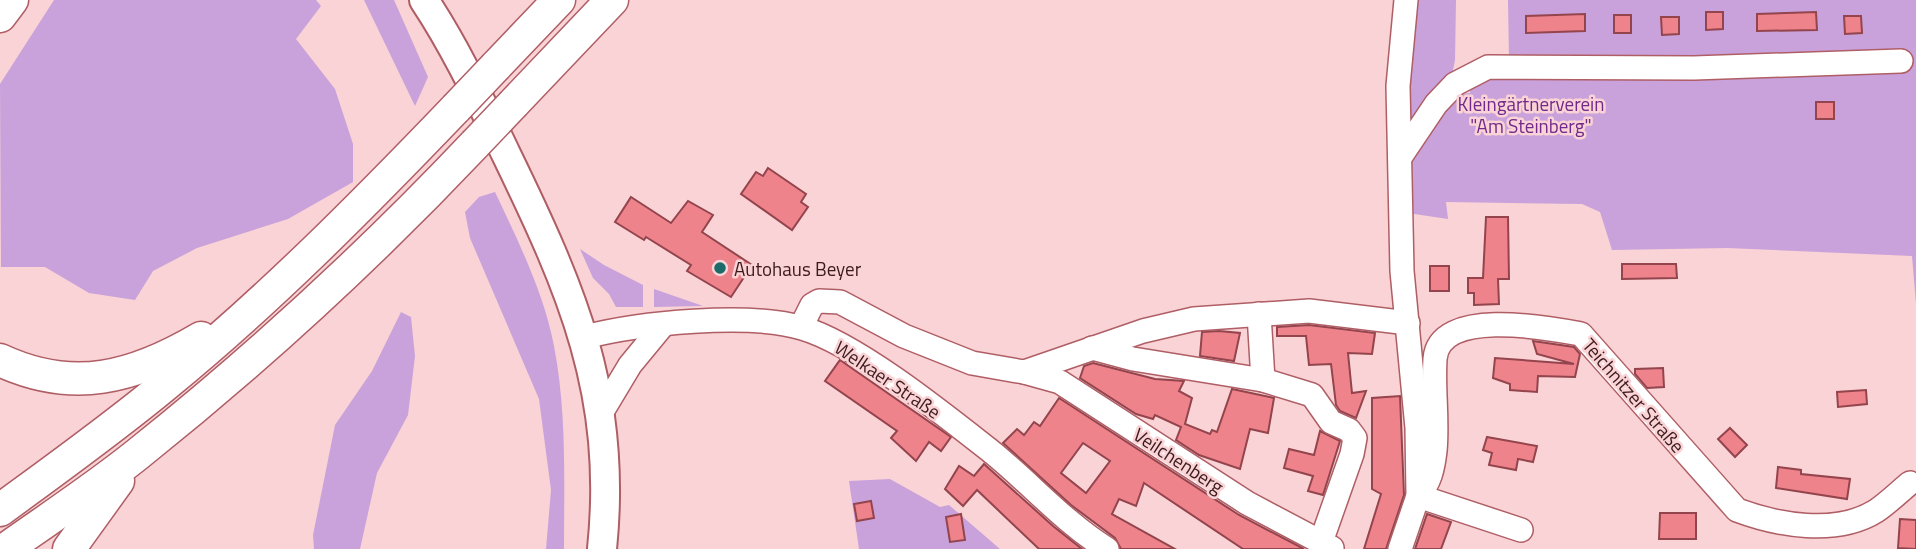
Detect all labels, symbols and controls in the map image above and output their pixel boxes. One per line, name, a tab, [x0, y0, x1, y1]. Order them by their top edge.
park label: Kleingärtnerverein "Am Steinberg"	[1458, 89, 1604, 140]
place label: Autohaus Beyer	[734, 254, 862, 283]
marker: Autohaus Beyer	[712, 260, 728, 276]
street label: Teichnitzer Straße	[1576, 331, 1692, 459]
street label: Welkaer Straße	[829, 333, 947, 425]
street label: Veilchenberg	[1128, 420, 1230, 500]

